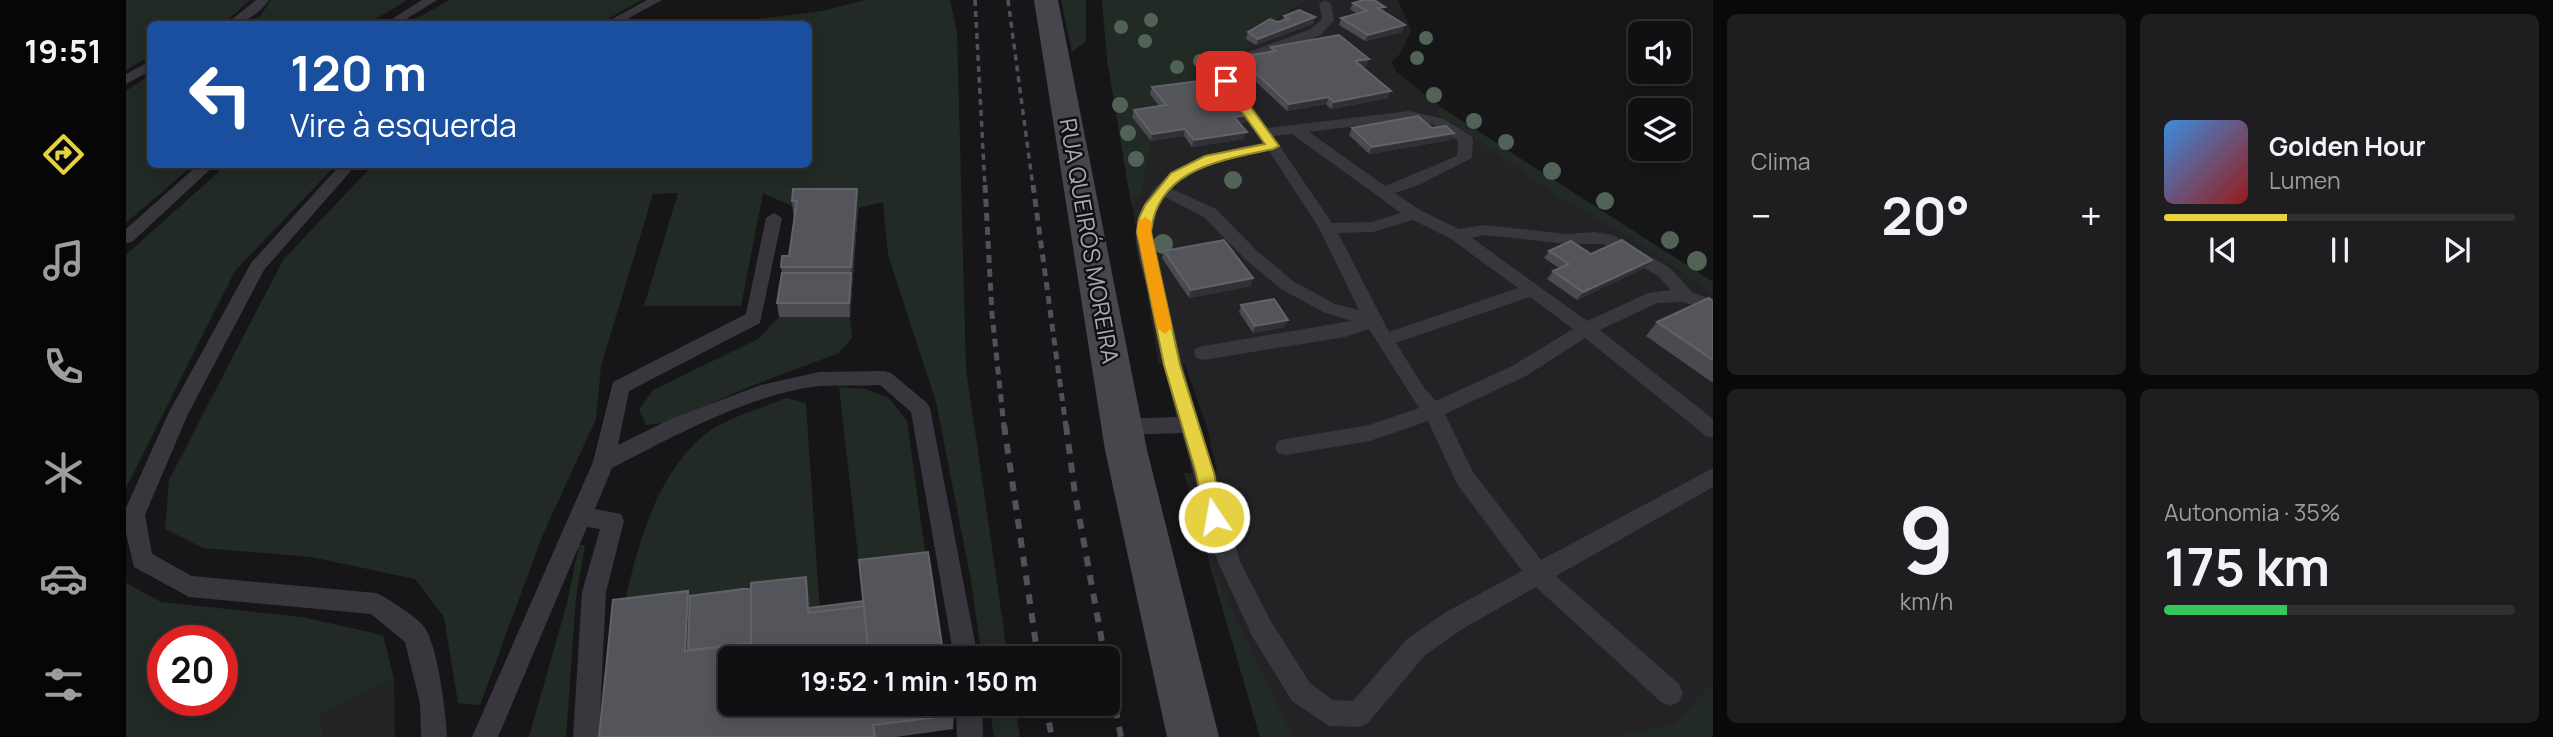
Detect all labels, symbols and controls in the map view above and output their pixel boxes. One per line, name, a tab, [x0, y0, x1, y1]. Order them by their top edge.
map controls	[1628, 21, 1691, 161]
button: sound	[1628, 21, 1691, 84]
text: 19:51	[24, 29, 102, 73]
text: 120 m	[290, 39, 427, 106]
icon: left	[175, 49, 266, 140]
pin	[1196, 51, 1256, 111]
icon: arrive	[1207, 62, 1245, 100]
button: layers	[1628, 98, 1691, 161]
text: Vire à esquerda	[290, 103, 517, 147]
street label: RUA QUEIRÓS MOREIRA	[1053, 116, 1127, 366]
text: Golden Hour	[2269, 128, 2426, 164]
icon: directions	[39, 130, 88, 179]
text: Clima	[1751, 145, 1810, 177]
text: Lumen	[2269, 164, 2341, 196]
text: 20°	[1882, 180, 1970, 251]
text: −	[1751, 189, 1772, 241]
text: +	[2080, 189, 2102, 241]
icon: previous	[2204, 231, 2242, 269]
icon: pause	[2321, 231, 2359, 269]
icon: next	[2438, 231, 2476, 269]
icon: music	[39, 236, 88, 285]
icon: phone	[39, 342, 88, 391]
icon: climate	[39, 448, 88, 497]
text: 9	[1898, 477, 1955, 601]
position arrow	[1177, 480, 1251, 554]
text: Autonomia · 35%	[2164, 496, 2341, 528]
text: 175 km	[2164, 531, 2330, 602]
icon: car	[39, 554, 88, 603]
text: km/h	[1900, 585, 1953, 617]
speed limit sign: 20	[147, 625, 238, 716]
icon: filters	[39, 660, 88, 709]
text: 19:52 · 1 min · 150 m	[801, 663, 1037, 699]

